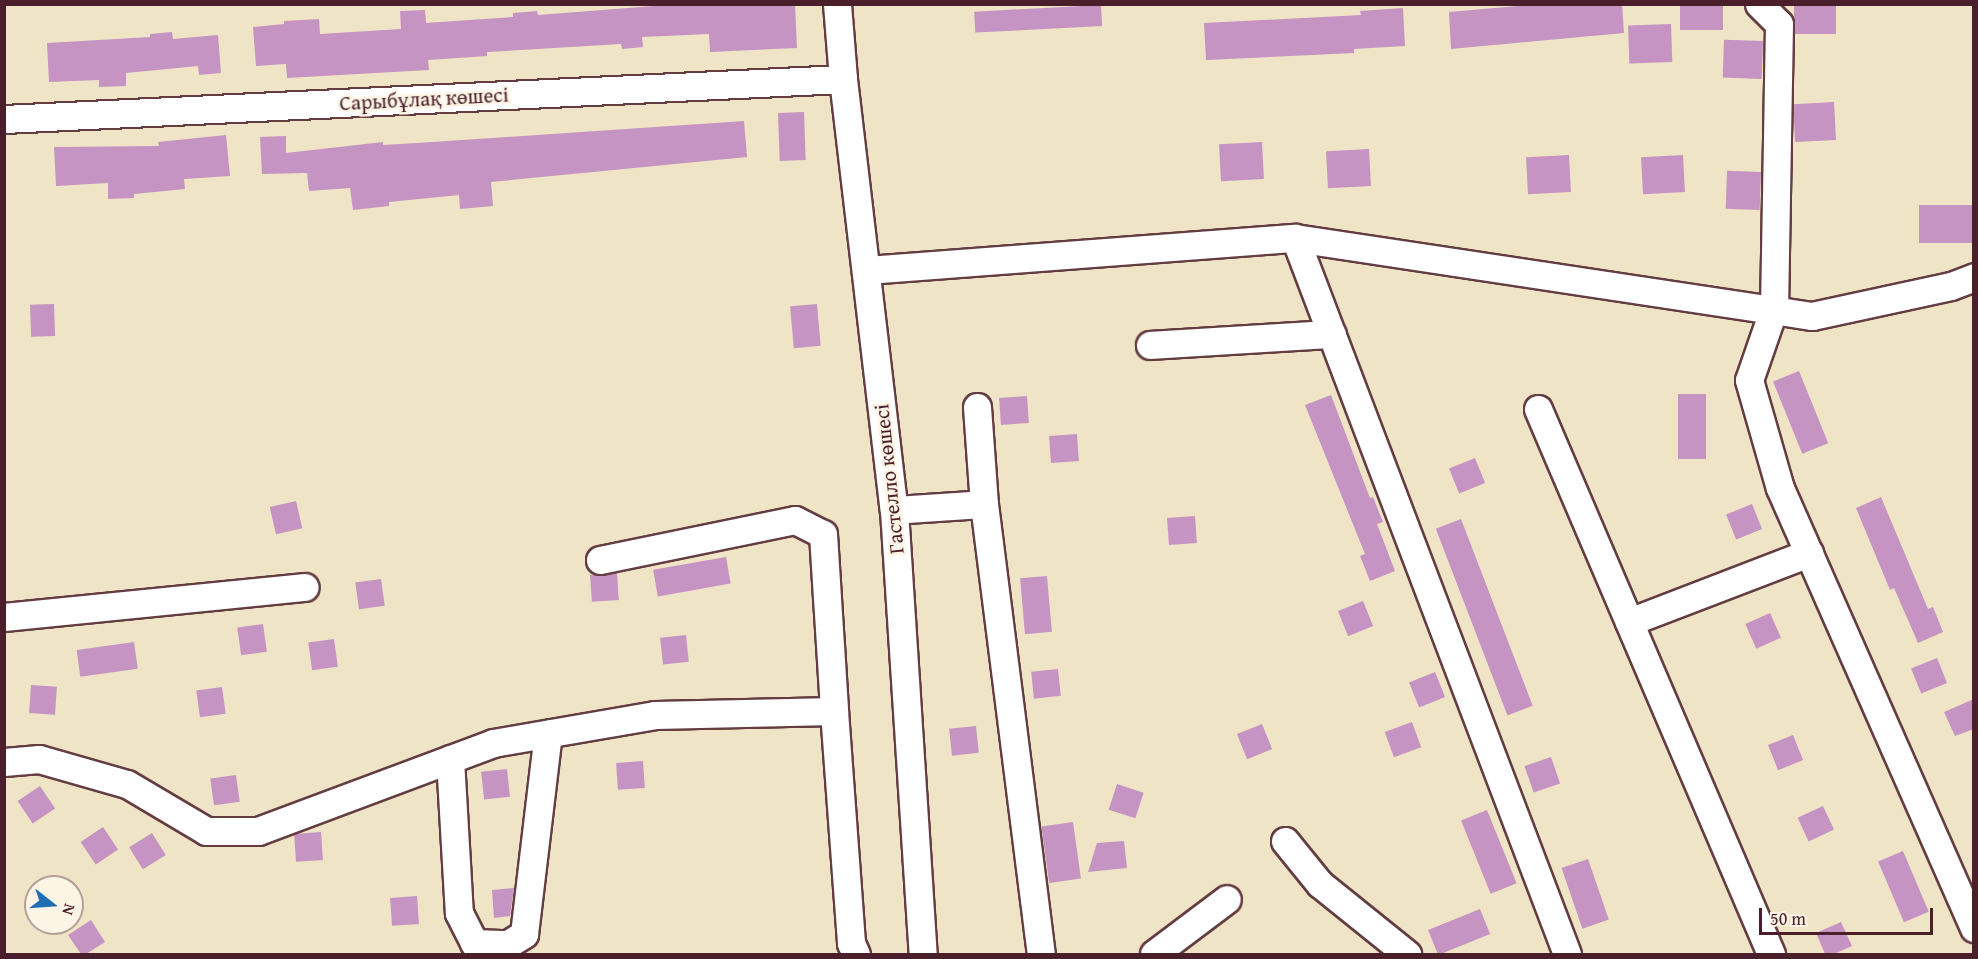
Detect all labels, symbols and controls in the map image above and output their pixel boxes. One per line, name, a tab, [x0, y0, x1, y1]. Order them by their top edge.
street label: Сарыбұлақ көшесі	[339, 82, 509, 116]
street label: Гастелло көшесі	[869, 403, 909, 555]
north arrow	[24, 875, 84, 935]
scale bar	[1762, 896, 1936, 934]
text: N	[56, 901, 82, 918]
text: 50 m	[1770, 905, 1806, 932]

